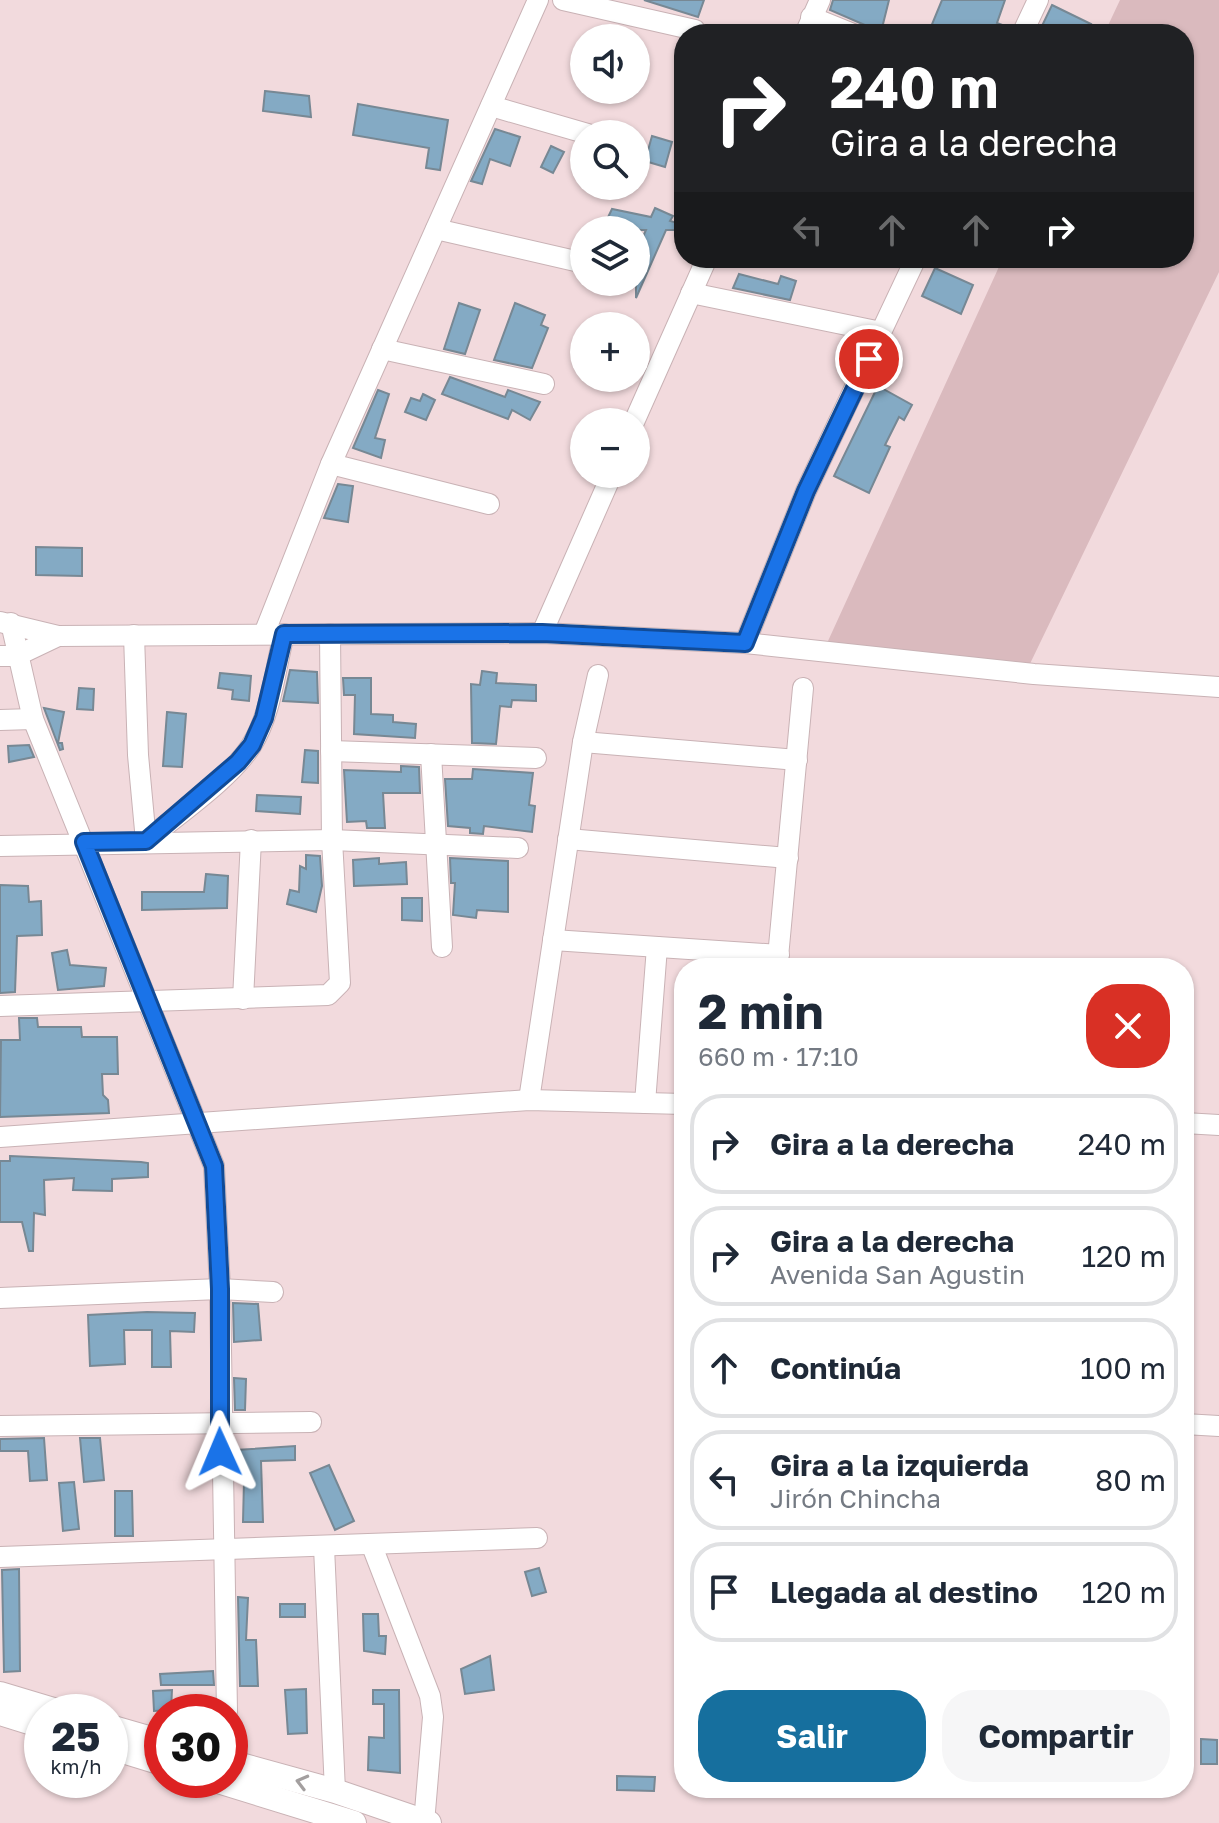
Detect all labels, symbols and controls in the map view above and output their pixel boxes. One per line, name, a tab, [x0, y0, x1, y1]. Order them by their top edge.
map controls	[570, 24, 650, 488]
button: sound	[570, 24, 650, 104]
text: 240 m	[830, 53, 999, 120]
icon: right	[698, 56, 802, 160]
button: search	[570, 120, 650, 200]
text: Gira a la derecha	[830, 121, 1118, 164]
icon: left	[786, 208, 830, 252]
icon: ahead	[870, 208, 914, 252]
icon: ahead	[954, 208, 998, 252]
icon: right	[1038, 208, 1082, 252]
button: layers	[570, 216, 650, 296]
button: +	[570, 312, 650, 392]
pin	[835, 325, 903, 393]
icon: arrive	[847, 337, 891, 381]
button: −	[570, 408, 650, 488]
text: 2 min	[698, 982, 823, 1040]
button: close	[1086, 984, 1170, 1068]
text: 660 m · 17:10	[698, 1041, 859, 1072]
icon: right	[702, 1122, 746, 1166]
text: Gira a la derecha	[770, 1126, 1014, 1162]
text: 240 m	[1078, 1126, 1166, 1162]
text: Gira a la derecha	[770, 1223, 1014, 1259]
icon: right	[702, 1234, 746, 1278]
text: 120 m	[1081, 1238, 1166, 1274]
text: Avenida San Agustin	[770, 1259, 1025, 1290]
icon: ahead	[702, 1346, 746, 1390]
text: Continúa	[770, 1350, 901, 1386]
text: 100 m	[1080, 1350, 1166, 1386]
position arrow	[178, 1410, 262, 1494]
text: Gira a la izquierda	[770, 1447, 1029, 1483]
icon: left	[702, 1458, 746, 1502]
text: 80 m	[1095, 1462, 1166, 1498]
text: Jirón Chincha	[770, 1483, 941, 1514]
icon: arrive	[702, 1570, 746, 1614]
text: Llegada al destino	[770, 1574, 1038, 1610]
text: 120 m	[1081, 1574, 1166, 1610]
button: Salir	[698, 1690, 926, 1782]
button: Compartir	[942, 1690, 1170, 1782]
speed limit sign: 30	[144, 1694, 248, 1798]
text: 25	[52, 1712, 100, 1760]
text: km/h	[51, 1754, 101, 1778]
one-way arrow	[295, 1775, 309, 1791]

